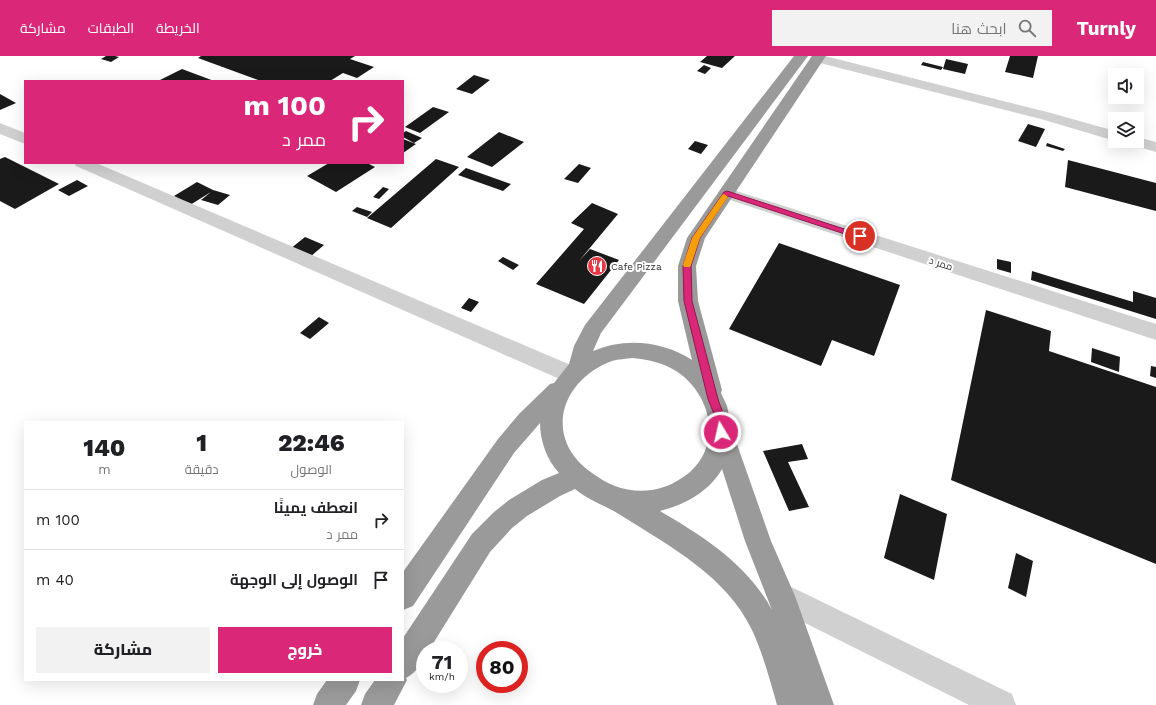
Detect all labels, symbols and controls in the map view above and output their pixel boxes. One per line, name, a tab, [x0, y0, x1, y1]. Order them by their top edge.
search box	[772, 10, 1052, 46]
icon: search	[1016, 17, 1038, 39]
text: Turnly	[1076, 17, 1136, 40]
text: مشاركة	[20, 20, 66, 36]
text: الطبقات	[88, 20, 134, 36]
text: الخريطة	[156, 20, 200, 36]
text: ابحث هنا	[951, 20, 1006, 38]
map controls	[1108, 68, 1144, 148]
button: sound	[1108, 68, 1144, 104]
text: 100 m	[243, 89, 326, 122]
icon: right	[340, 96, 392, 148]
button: layers	[1108, 112, 1144, 148]
text: ممر د	[282, 129, 326, 150]
pin	[843, 219, 877, 253]
icon: arrive	[849, 225, 871, 247]
street label: ممر د	[928, 254, 954, 272]
restaurant icon: Cafe Pizza	[586, 255, 608, 277]
place label: Cafe Pizza	[611, 261, 662, 272]
position arrow	[700, 411, 742, 453]
text: 1	[196, 429, 207, 457]
text: 22:46	[278, 429, 345, 457]
text: 140	[83, 434, 125, 462]
text: m	[98, 462, 111, 477]
text: دقيقة	[185, 462, 219, 477]
text: الوصول	[291, 462, 332, 477]
text: انعطف يمينًا	[274, 499, 358, 517]
icon: right	[370, 509, 392, 531]
text: 100 m	[36, 511, 80, 529]
text: ممر د	[326, 527, 358, 542]
icon: arrive	[370, 569, 392, 591]
text: 40 m	[36, 571, 74, 589]
text: الوصول إلى الوجهة	[230, 571, 358, 589]
button: مشاركة	[36, 627, 210, 673]
button: خروج	[218, 627, 392, 673]
speed limit sign: 80	[476, 641, 528, 693]
text: 71	[432, 650, 452, 674]
text: km/h	[429, 671, 455, 682]

